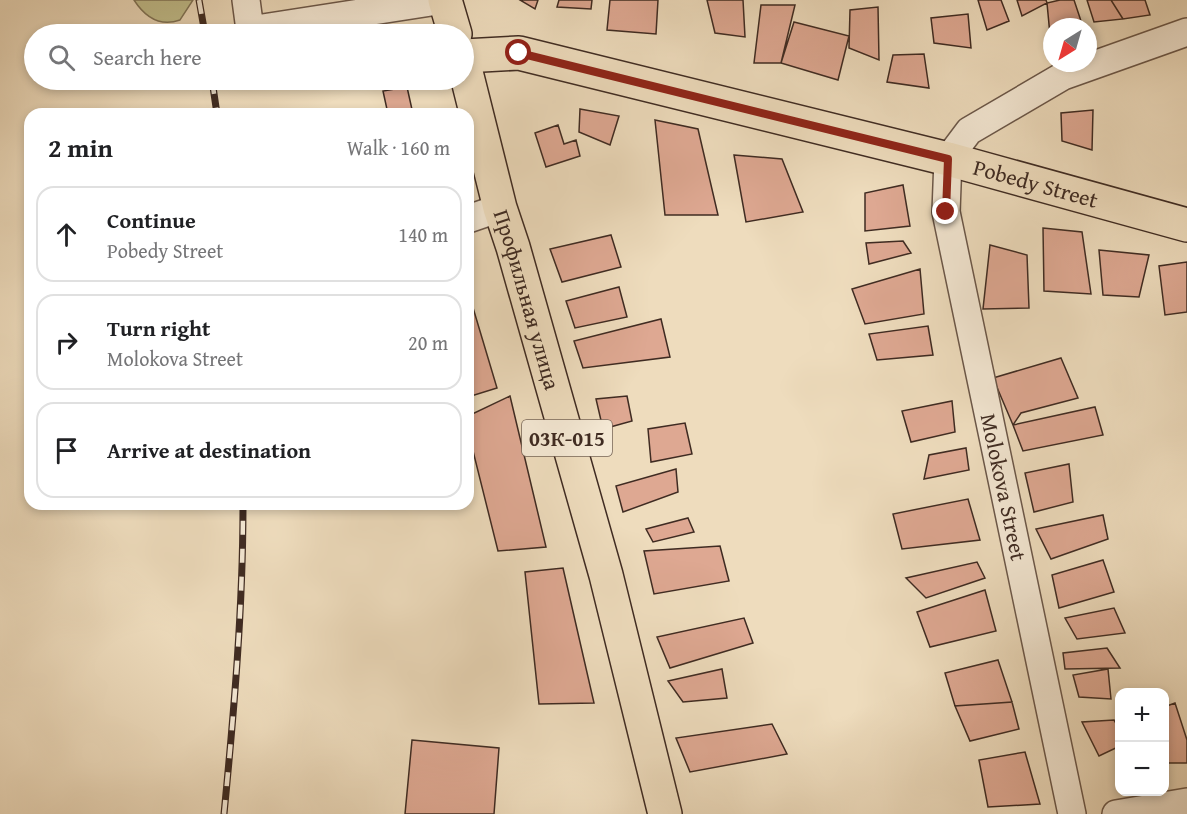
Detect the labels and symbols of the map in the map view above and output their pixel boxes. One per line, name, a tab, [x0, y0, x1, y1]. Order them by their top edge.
north arrow	[1043, 18, 1097, 72]
route start	[505, 39, 531, 65]
street label: Pobedy Street	[970, 151, 1102, 216]
route end	[932, 198, 958, 224]
street label: Профильная улица	[486, 205, 569, 394]
street label: Molokova Street	[973, 411, 1035, 564]
road number: 03К-015	[522, 420, 612, 456]

